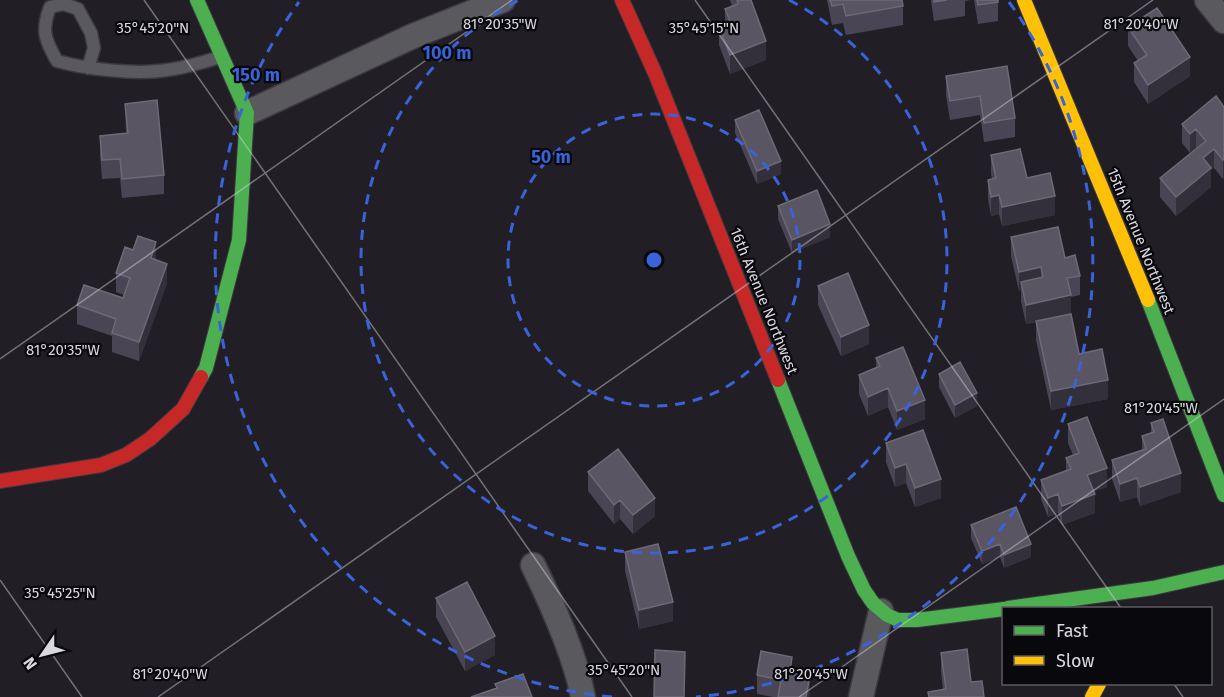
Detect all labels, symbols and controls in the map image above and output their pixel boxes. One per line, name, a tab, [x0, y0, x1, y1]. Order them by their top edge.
text: 81°20'35"W	[463, 15, 538, 33]
text: 81°20'40"W	[1103, 15, 1179, 33]
text: 35°45'20"N	[117, 19, 189, 37]
text: 35°45'15"N	[669, 19, 739, 37]
text: 100 m	[423, 42, 471, 64]
text: 150 m	[232, 64, 280, 86]
text: 50 m	[531, 146, 571, 168]
street label: 15th Avenue Northwest	[1103, 165, 1179, 317]
street label: 16th Avenue Northwest	[726, 225, 802, 378]
centre of rings	[644, 250, 664, 270]
text: 81°20'35"W	[26, 341, 101, 359]
text: 81°20'45"W	[1124, 399, 1198, 417]
text: 35°45'25"N	[24, 584, 96, 602]
legend	[1002, 607, 1212, 685]
text: Fast	[1056, 620, 1089, 642]
north arrow	[12, 625, 72, 685]
text: Slow	[1056, 650, 1095, 672]
text: N	[19, 654, 41, 673]
text: 35°45'20"N	[588, 661, 660, 679]
text: 81°20'40"W	[132, 665, 208, 683]
text: 81°20'45"W	[774, 665, 848, 683]

